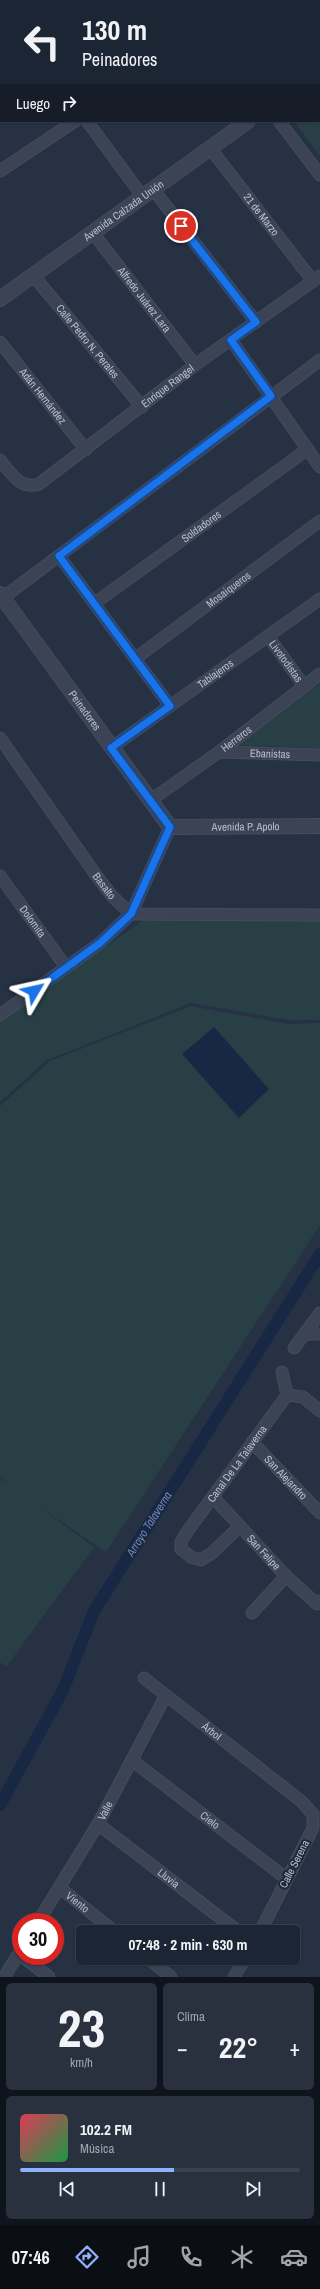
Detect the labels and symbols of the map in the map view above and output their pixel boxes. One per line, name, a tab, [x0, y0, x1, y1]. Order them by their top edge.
street label: Avenida Calzada Unión	[80, 177, 166, 244]
street label: 21 de Marzo	[241, 190, 282, 239]
pin	[164, 209, 198, 243]
street label: Alfredo Juárez Lara	[114, 263, 174, 335]
street label: Calle Pedro N. Perales	[53, 301, 123, 382]
street label: Enrique Rangel	[138, 361, 197, 411]
street label: Adán Hernández	[16, 364, 70, 427]
street label: Soldadores	[179, 507, 224, 545]
street label: Mosaiqueros	[203, 568, 254, 611]
street label: Livotodistas	[266, 637, 306, 685]
street label: Tablajeros	[194, 656, 237, 691]
street label: Peinadores	[66, 688, 104, 734]
street label: Herreros	[218, 722, 255, 755]
street label: Ebanistas	[250, 746, 291, 761]
street label: Avenida P. Apolo	[210, 819, 280, 834]
street label: Basalto	[90, 870, 119, 902]
street label: Dolomita	[17, 903, 49, 940]
position arrow	[13, 970, 55, 1012]
street label: Canal De La Talaverna	[204, 1422, 270, 1505]
street label: San Alejandro	[261, 1452, 310, 1503]
water label: Arroyo Talaverna	[122, 1488, 176, 1560]
street label: San Felipe	[244, 1531, 284, 1573]
street label: Árbol	[198, 1718, 224, 1743]
street label: Valle	[94, 1799, 116, 1823]
street label: Cielo	[197, 1808, 223, 1832]
street label: Calle Serena	[276, 1838, 312, 1890]
street label: Lluvia	[155, 1865, 182, 1891]
street label: Viento	[63, 1888, 92, 1916]
speed limit sign: 30	[12, 1913, 64, 1965]

